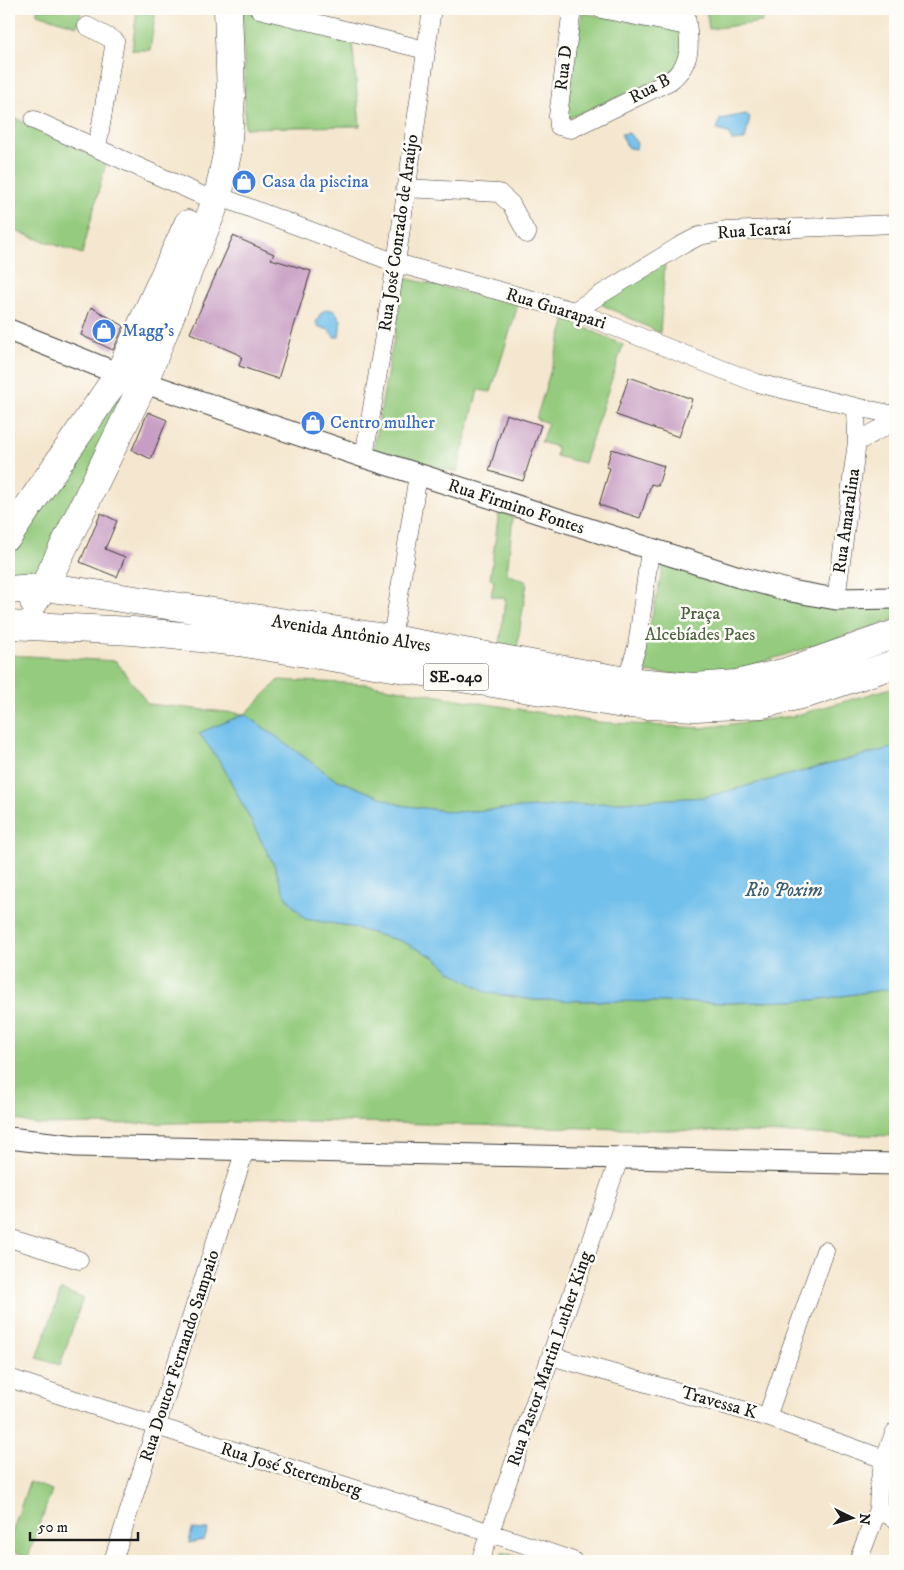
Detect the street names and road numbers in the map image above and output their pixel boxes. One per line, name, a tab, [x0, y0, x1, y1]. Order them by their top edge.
street label: Rua D	[550, 44, 578, 92]
street label: Rua B	[626, 69, 674, 109]
street label: Rua José Conrado de Araújo	[374, 133, 424, 333]
street label: Rua Icaraí	[716, 217, 793, 245]
street label: Rua Guarapari	[503, 283, 609, 335]
street label: Rua Amaralina	[829, 467, 865, 575]
street label: Rua Firmino Fontes	[445, 475, 587, 539]
street label: Avenida Antônio Alves	[270, 611, 432, 657]
road number: SE-040	[424, 664, 488, 690]
street label: Rua Doutor Fernando Sampaio	[135, 1247, 225, 1465]
street label: Rua Pastor Martin Luther King	[503, 1248, 597, 1469]
street label: Travessa K	[679, 1382, 760, 1424]
street label: Rua José Steremberg	[218, 1438, 365, 1502]

